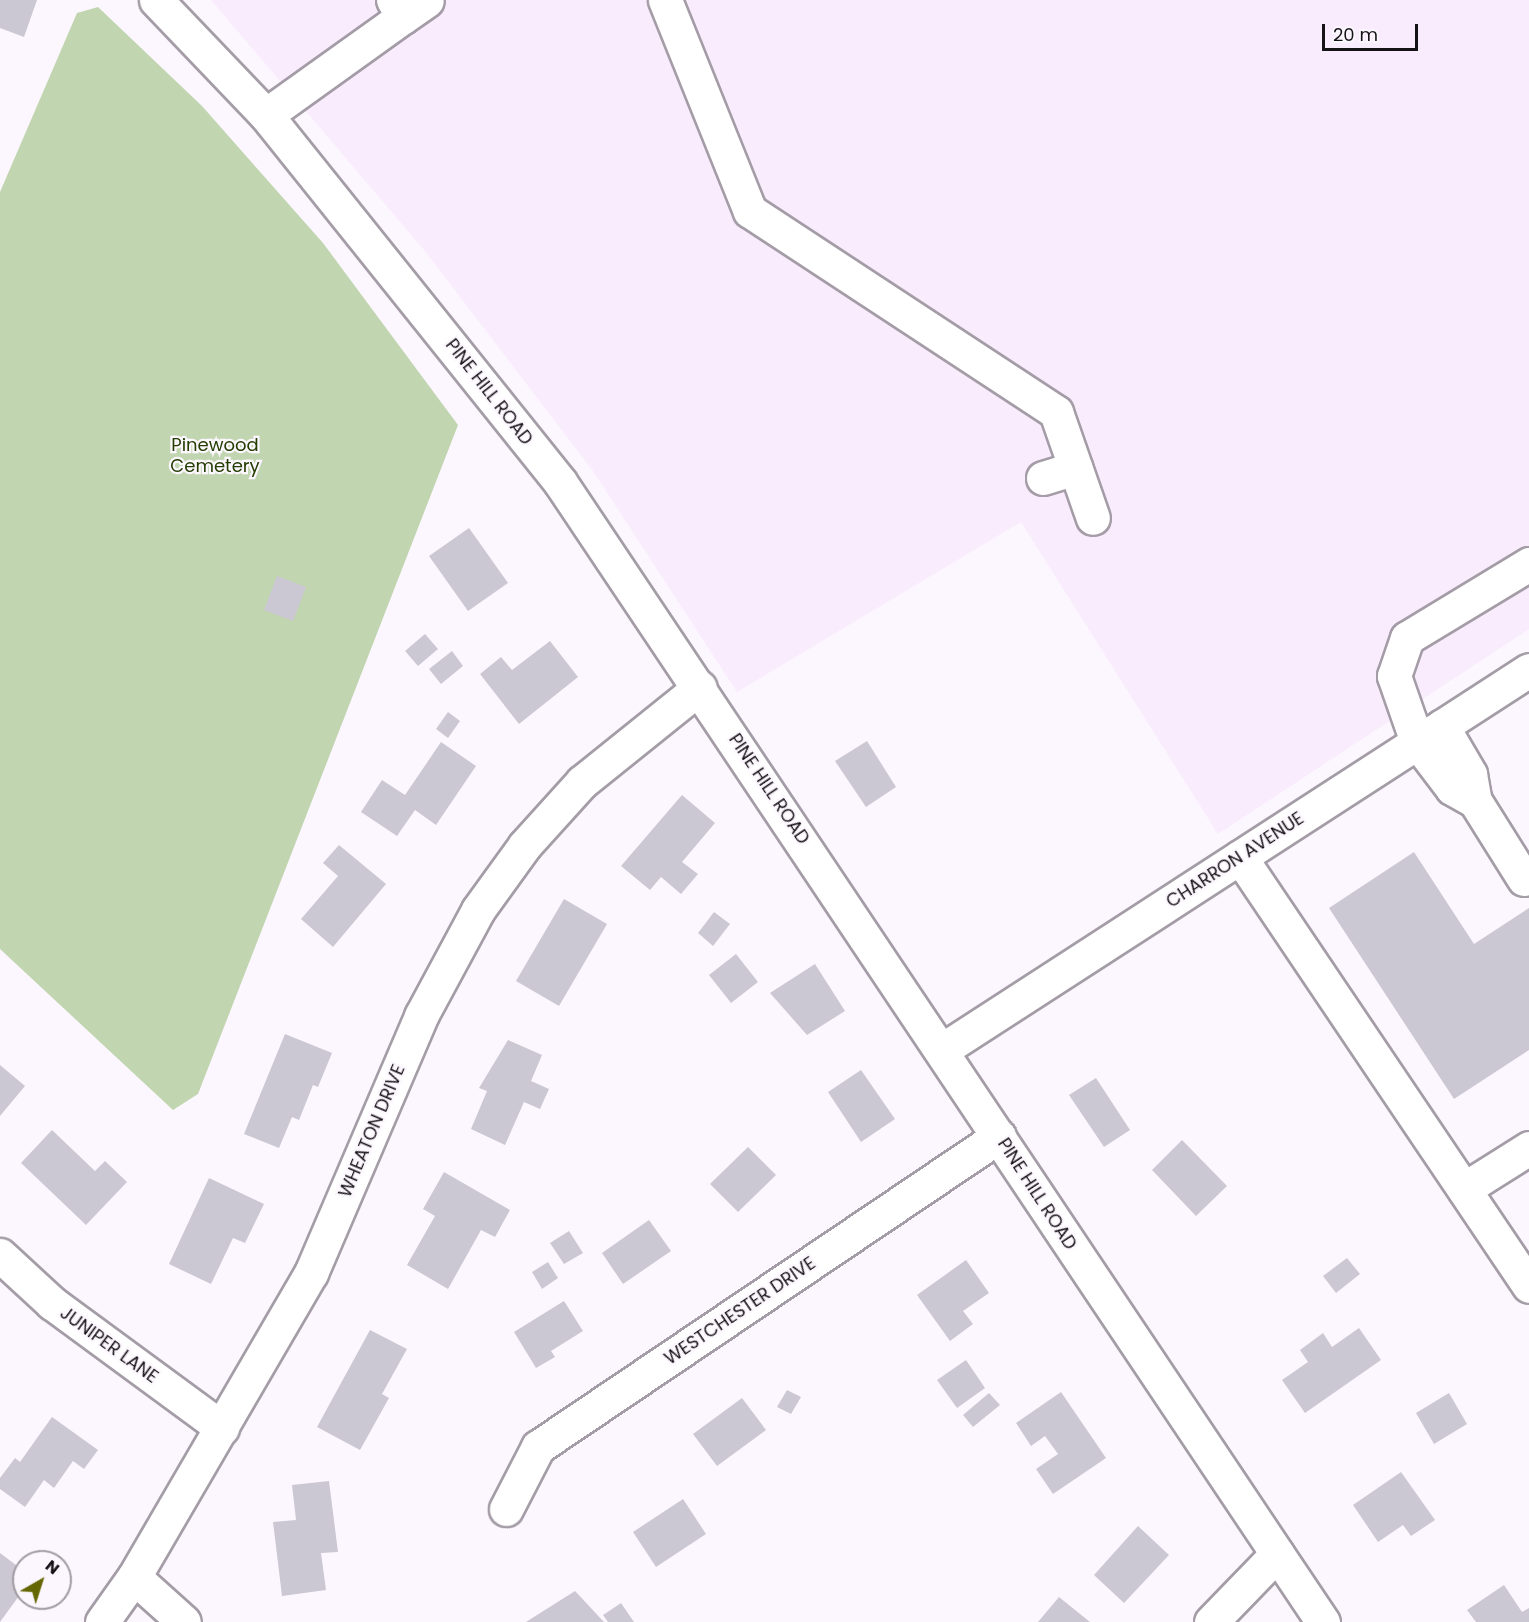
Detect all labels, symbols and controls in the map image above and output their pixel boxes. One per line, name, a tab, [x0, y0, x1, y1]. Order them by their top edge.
scale bar	[1325, 12, 1421, 50]
text: 20 m	[1333, 22, 1378, 47]
street label: PINE HILL ROAD	[441, 335, 537, 449]
park label: Pinewood Cemetery	[170, 435, 260, 478]
street label: PINE HILL ROAD	[724, 730, 814, 848]
street label: CHARRON AVENUE	[1162, 807, 1308, 913]
street label: WHEATON DRIVE	[334, 1061, 410, 1201]
street label: PINE HILL ROAD	[993, 1134, 1081, 1254]
street label: WESTCHESTER DRIVE	[660, 1252, 820, 1370]
street label: JUNIPER LANE	[56, 1302, 162, 1388]
north arrow	[12, 1550, 72, 1610]
text: N	[40, 1554, 64, 1580]

